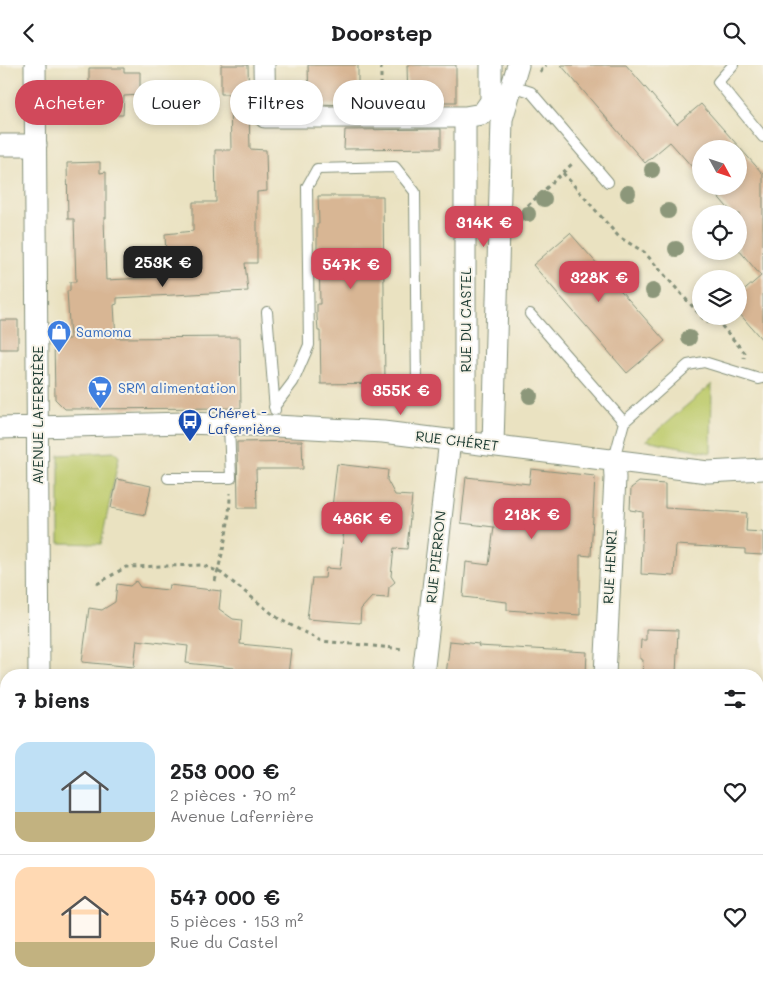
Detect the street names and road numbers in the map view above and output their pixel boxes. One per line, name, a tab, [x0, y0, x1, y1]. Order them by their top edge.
street label: RUE DU CASTEL	[456, 267, 475, 373]
street label: AVENUE LAFERRIÈRE	[28, 346, 47, 484]
street label: RUE CHÉRET	[414, 426, 500, 455]
street label: RUE PIERRON	[421, 510, 450, 604]
street label: RUE HENRI	[598, 529, 621, 605]

